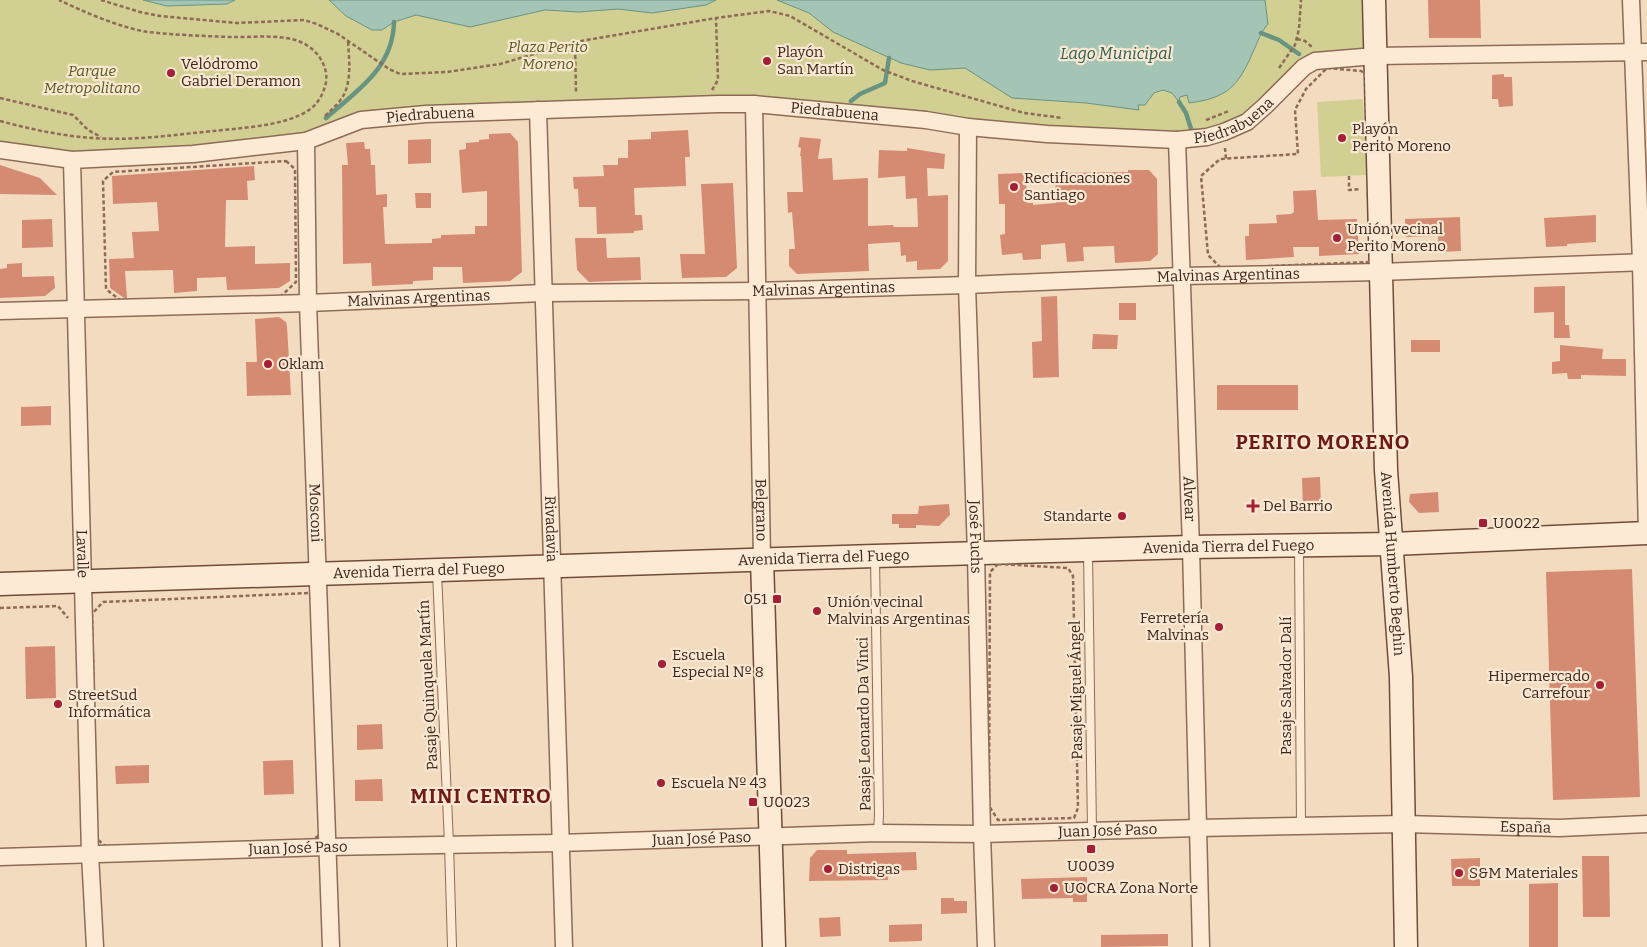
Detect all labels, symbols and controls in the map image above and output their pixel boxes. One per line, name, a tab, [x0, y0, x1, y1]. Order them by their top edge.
park label: Plaza Perito Moreno	[508, 38, 588, 73]
place label: Playón San Martín	[777, 43, 854, 78]
water label: Lago Municipal	[1060, 44, 1172, 63]
place label: Velódromo Gabriel Deramon	[181, 55, 301, 90]
marker: Playón San Martín	[761, 55, 773, 67]
park label: Parque Metropolitano	[44, 62, 140, 97]
marker: Velódromo Gabriel Deramon	[165, 67, 177, 79]
street label: Piedrabuena	[1193, 94, 1277, 147]
street label: Piedrabuena	[790, 98, 880, 125]
street label: Piedrabuena	[385, 103, 475, 127]
place label: Playón Perito Moreno	[1352, 120, 1451, 155]
marker: Playón Perito Moreno	[1336, 132, 1348, 144]
place label: Rectificaciones Santiago	[1024, 169, 1130, 204]
marker: Rectificaciones Santiago	[1008, 181, 1020, 193]
place label: Unión vecinal Perito Moreno	[1347, 220, 1446, 255]
marker: Unión vecinal Perito Moreno	[1331, 232, 1343, 244]
street label: Malvinas Argentinas	[1157, 265, 1300, 286]
street label: Malvinas Argentinas	[752, 278, 895, 300]
street label: Malvinas Argentinas	[347, 286, 491, 310]
place label: Oklam	[278, 355, 325, 373]
marker: Oklam	[262, 358, 274, 370]
district label: PERITO MORENO	[1236, 430, 1410, 454]
street label: Avenida Humberto Beghin	[1377, 471, 1408, 657]
street label: Alvear	[1180, 476, 1199, 522]
street label: Belgrano	[752, 478, 771, 541]
street label: Mosconi	[305, 483, 326, 543]
street label: Rivadavia	[541, 495, 561, 562]
place label: Del Barrio	[1263, 497, 1333, 515]
street label: José Fuchs	[965, 499, 985, 574]
marker: Del Barrio	[1247, 500, 1259, 512]
place label: Standarte	[1043, 507, 1112, 525]
marker: Standarte	[1116, 510, 1128, 522]
place label: U0022	[1493, 514, 1540, 532]
marker: U0022	[1477, 517, 1489, 529]
street label: Lavalle	[73, 529, 92, 578]
street label: Avenida Tierra del Fuego	[1142, 536, 1314, 557]
street label: Avenida Tierra del Fuego	[737, 546, 910, 569]
street label: Avenida Tierra del Fuego	[333, 559, 505, 582]
place label: 051	[743, 590, 767, 608]
marker: 051	[771, 593, 783, 605]
place label: Unión vecinal Malvinas Argentinas	[827, 593, 970, 628]
street label: Pasaje Quinquela Martín	[415, 599, 441, 771]
marker: Unión vecinal Malvinas Argentinas	[811, 605, 823, 617]
place label: Ferretería Malvinas	[1140, 609, 1209, 644]
street label: Pasaje Salvador Dalí	[1277, 616, 1295, 755]
street label: Pasaje Miguel Ángel	[1066, 620, 1086, 760]
marker: Ferretería Malvinas	[1213, 621, 1225, 633]
street label: Pasaje Leonardo Da Vinci	[853, 636, 875, 811]
place label: Escuela Especial Nº 8	[672, 646, 764, 681]
marker: Escuela Especial Nº 8	[656, 658, 668, 670]
place label: Hipermercado Carrefour	[1488, 667, 1590, 702]
marker: Hipermercado Carrefour	[1594, 679, 1606, 691]
place label: StreetSud Informática	[68, 686, 151, 721]
marker: StreetSud Informática	[52, 698, 64, 710]
place label: Escuela Nº 43	[671, 774, 767, 792]
marker: Escuela Nº 43	[655, 777, 667, 789]
district label: MINI CENTRO	[410, 784, 552, 808]
place label: U0023	[763, 793, 810, 811]
marker: U0023	[747, 796, 759, 808]
street label: España	[1500, 817, 1551, 837]
street label: Juan José Paso	[1057, 820, 1157, 841]
street label: Juan José Paso	[651, 828, 752, 849]
street label: Juan José Paso	[247, 838, 348, 858]
marker: U0039	[1085, 843, 1097, 855]
place label: U0039	[1067, 857, 1115, 875]
place label: Distrigas	[838, 860, 900, 878]
marker: Distrigas	[822, 863, 834, 875]
place label: S&M Materiales	[1469, 864, 1578, 882]
marker: S&M Materiales	[1453, 867, 1465, 879]
place label: UOCRA Zona Norte	[1064, 879, 1198, 897]
marker: UOCRA Zona Norte	[1048, 882, 1060, 894]

